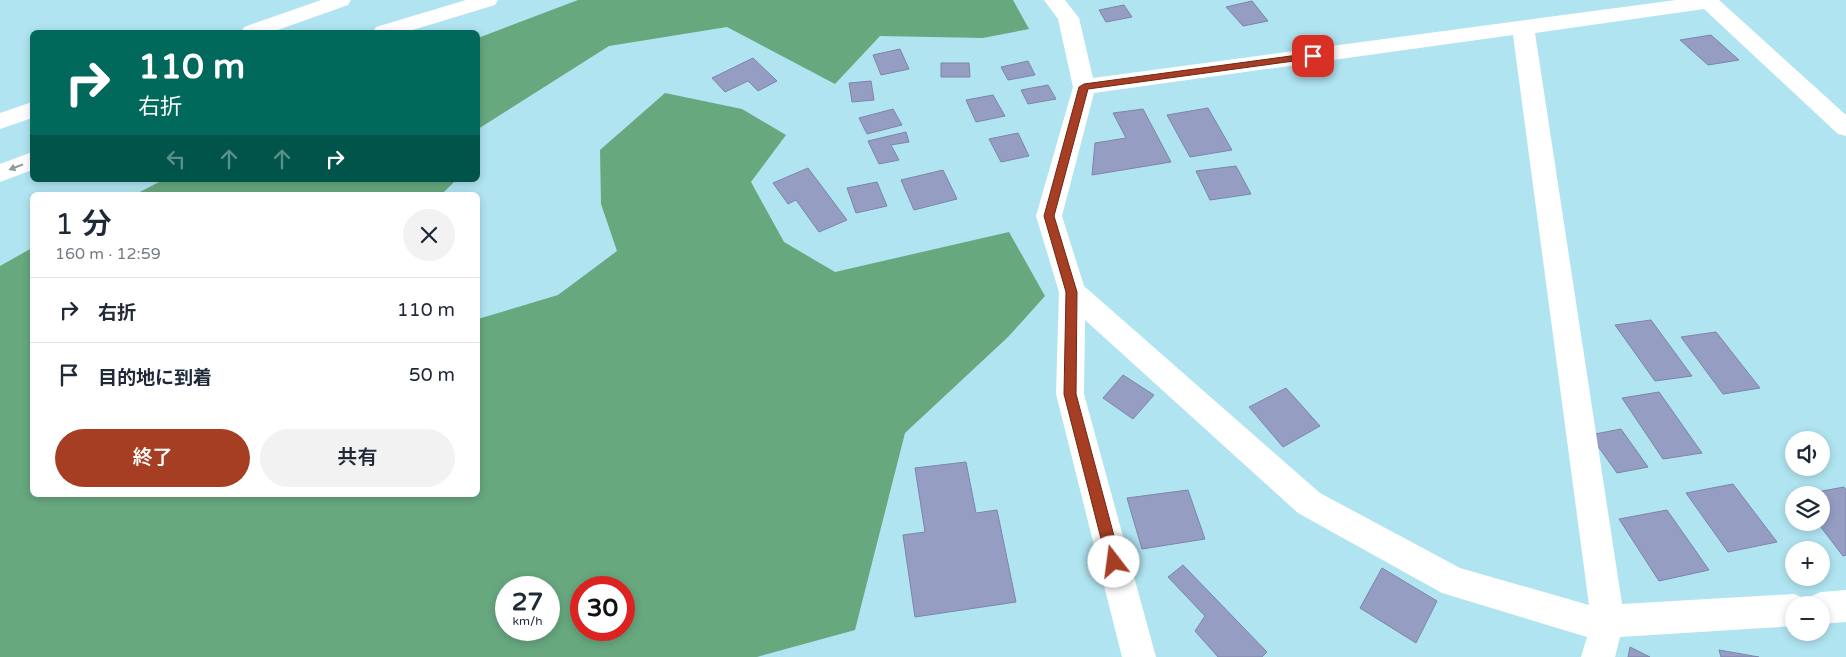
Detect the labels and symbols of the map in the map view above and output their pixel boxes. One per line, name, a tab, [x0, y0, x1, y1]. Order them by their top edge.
pin	[1292, 35, 1334, 77]
one-way arrow	[8, 163, 23, 171]
position arrow	[1087, 535, 1139, 587]
speed limit sign: 30	[570, 576, 635, 641]

